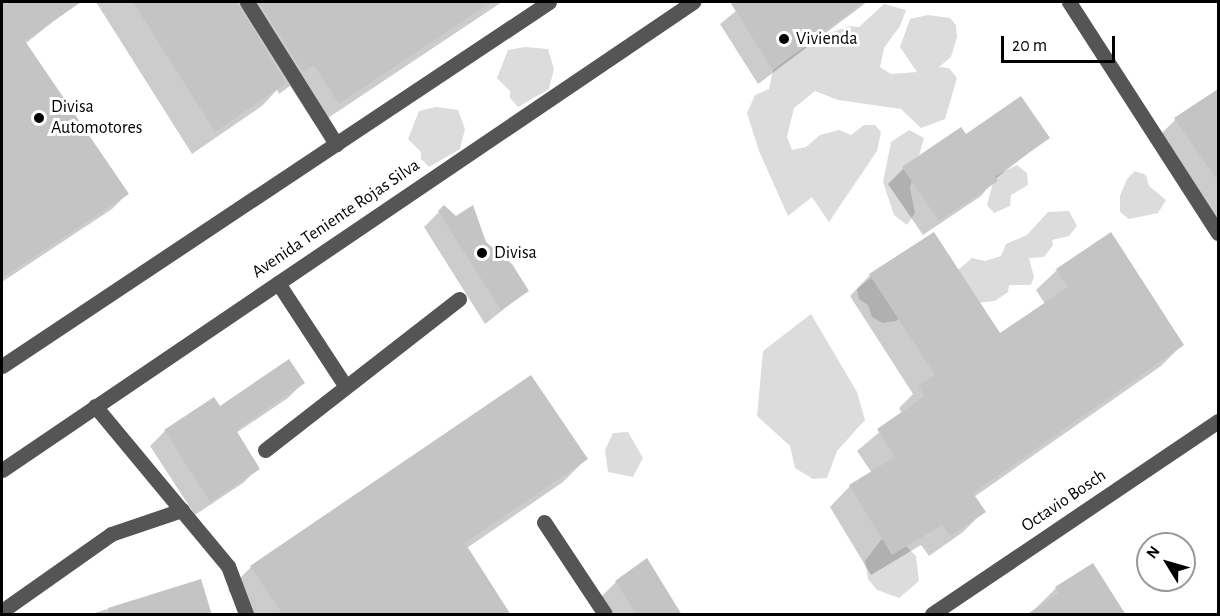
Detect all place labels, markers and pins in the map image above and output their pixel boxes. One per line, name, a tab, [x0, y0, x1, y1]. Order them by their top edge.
place label: Vivienda	[796, 28, 858, 50]
marker: Vivienda	[777, 32, 791, 46]
place label: Divisa Automotores	[51, 97, 143, 140]
marker: Divisa Automotores	[32, 111, 46, 125]
place label: Divisa	[494, 242, 537, 264]
marker: Divisa	[475, 246, 489, 260]

